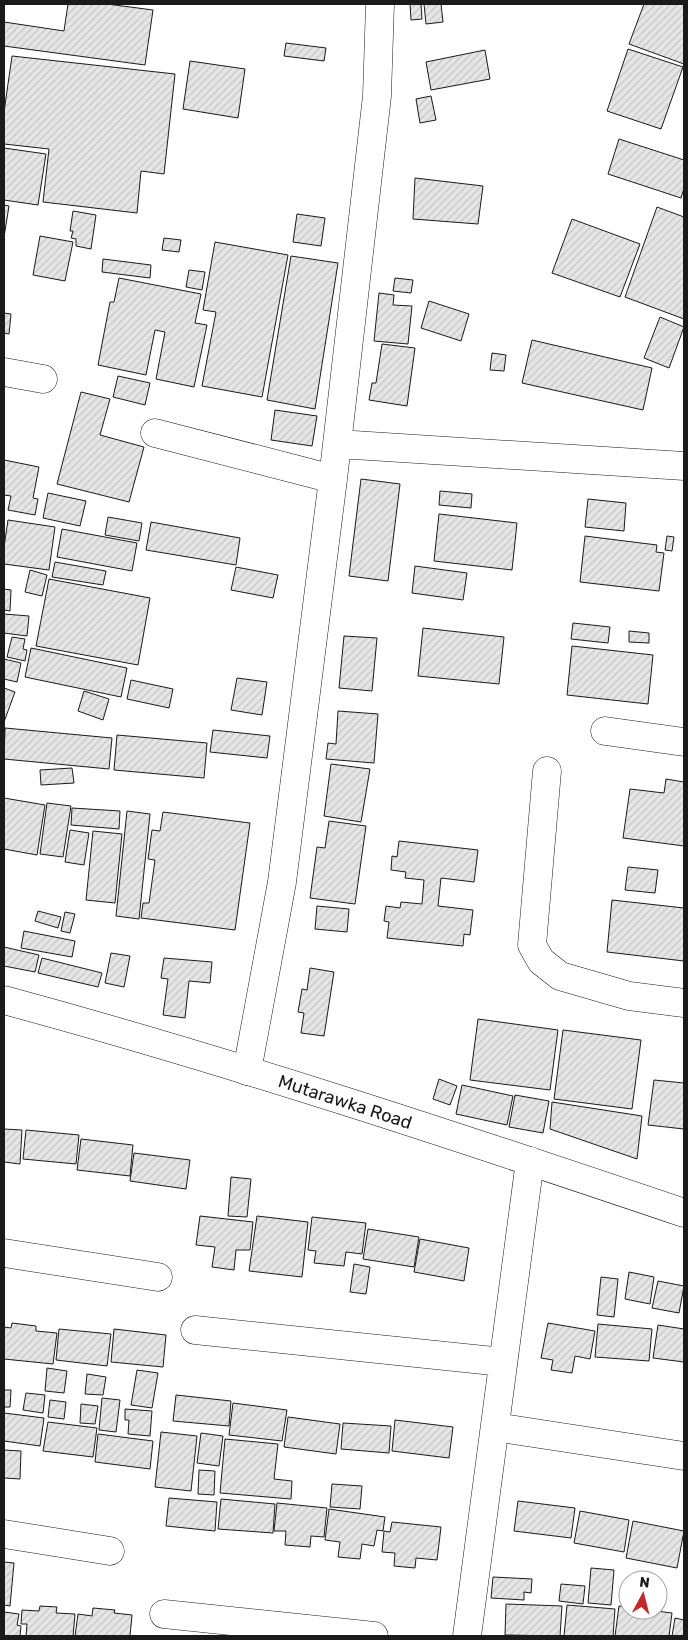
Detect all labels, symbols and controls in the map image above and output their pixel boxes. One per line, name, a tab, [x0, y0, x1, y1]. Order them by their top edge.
street label: Mutarawka Road	[275, 1070, 415, 1134]
north arrow	[618, 1570, 668, 1620]
text: N	[638, 1574, 651, 1592]

